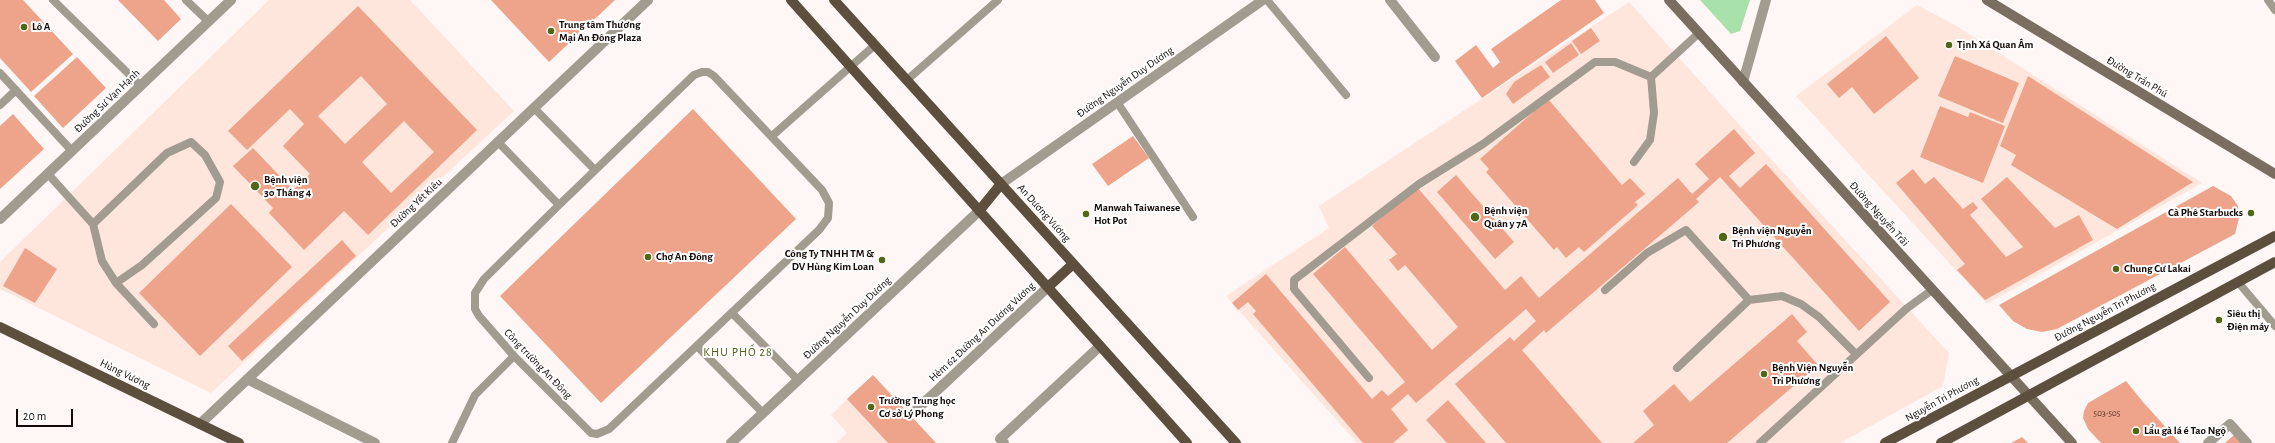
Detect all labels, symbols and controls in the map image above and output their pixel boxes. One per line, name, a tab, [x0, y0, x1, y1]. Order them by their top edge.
place label: Trung tâm Thương Mại An Đông Plaza	[559, 18, 641, 44]
place label: Lô A	[32, 20, 50, 34]
marker: Lô A	[19, 22, 29, 32]
marker: Trung tâm Thương Mại An Đông Plaza	[546, 26, 556, 36]
place label: Tịnh Xá Quan Âm	[1957, 38, 2033, 52]
marker: Tịnh Xá Quan Âm	[1944, 40, 1954, 50]
street label: Đường Nguyễn Duy Dương	[1074, 43, 1176, 121]
street label: Đường Trần Phú	[2104, 54, 2170, 100]
street label: Đường Sư Vạn Hạnh	[71, 66, 143, 136]
place label: Bệnh viện 30 Tháng 4	[264, 173, 311, 199]
street label: Đường Yết Kiêu	[387, 176, 445, 230]
street label: Đường Nguyễn Trãi	[1846, 179, 1912, 249]
marker: Bệnh viện 30 Tháng 4	[249, 180, 261, 192]
street label: An Dương Vương	[1015, 181, 1073, 245]
place label: Manwah Taiwanese Hot Pot	[1094, 201, 1180, 227]
place label: Bệnh viện Quân y 7A	[1484, 204, 1528, 230]
place label: Cà Phê Starbucks	[2168, 206, 2243, 220]
marker: Cà Phê Starbucks	[2246, 208, 2256, 218]
marker: Manwah Taiwanese Hot Pot	[1081, 209, 1091, 219]
marker: Bệnh viện Quân y 7A	[1469, 211, 1481, 223]
place label: Bệnh viện Nguyễn Tri Phương	[1732, 224, 1812, 250]
marker: Bệnh viện Nguyễn Tri Phương	[1717, 231, 1729, 243]
place label: Công Ty TNHH TM & DV Hùng Kim Loan	[785, 247, 874, 273]
place label: Chợ An Đông	[656, 250, 713, 264]
marker: Chợ An Đông	[643, 252, 653, 262]
marker: Công Ty TNHH TM & DV Hùng Kim Loan	[877, 255, 887, 265]
place label: Chung Cư Lakai	[2124, 262, 2191, 276]
marker: Chung Cư Lakai	[2111, 264, 2121, 274]
street label: Đường Nguyễn Duy Dương	[800, 274, 894, 362]
street label: Hẻm 62 Đường An Dương Vương	[926, 279, 1038, 385]
street label: Đường Nguyễn Tri Phương	[2052, 280, 2158, 344]
place label: Siêu thị Điện máy	[2227, 307, 2269, 333]
marker: Siêu thị Điện máy	[2214, 315, 2224, 325]
street label: Công trường An Đông	[501, 326, 575, 402]
district label: KHU PHỐ 28	[703, 345, 773, 359]
street label: Hùng Vương	[98, 356, 152, 392]
place label: Bệnh Viện Nguyễn Tri Phương	[1772, 361, 1853, 387]
marker: Bệnh Viện Nguyễn Tri Phương	[1759, 369, 1769, 379]
street label: Nguyễn Tri Phương	[1903, 373, 1981, 425]
place label: Trường Trung học Cơ sở Lý Phong	[879, 394, 955, 420]
scale bar	[18, 401, 75, 427]
marker: Trường Trung học Cơ sở Lý Phong	[866, 402, 876, 412]
house number: 503-505	[2093, 408, 2121, 418]
text: 20 m	[23, 410, 46, 422]
place label: Lẩu gà lá é Tao Ngộ	[2144, 424, 2226, 438]
marker: Lẩu gà lá é Tao Ngộ	[2131, 426, 2141, 436]

